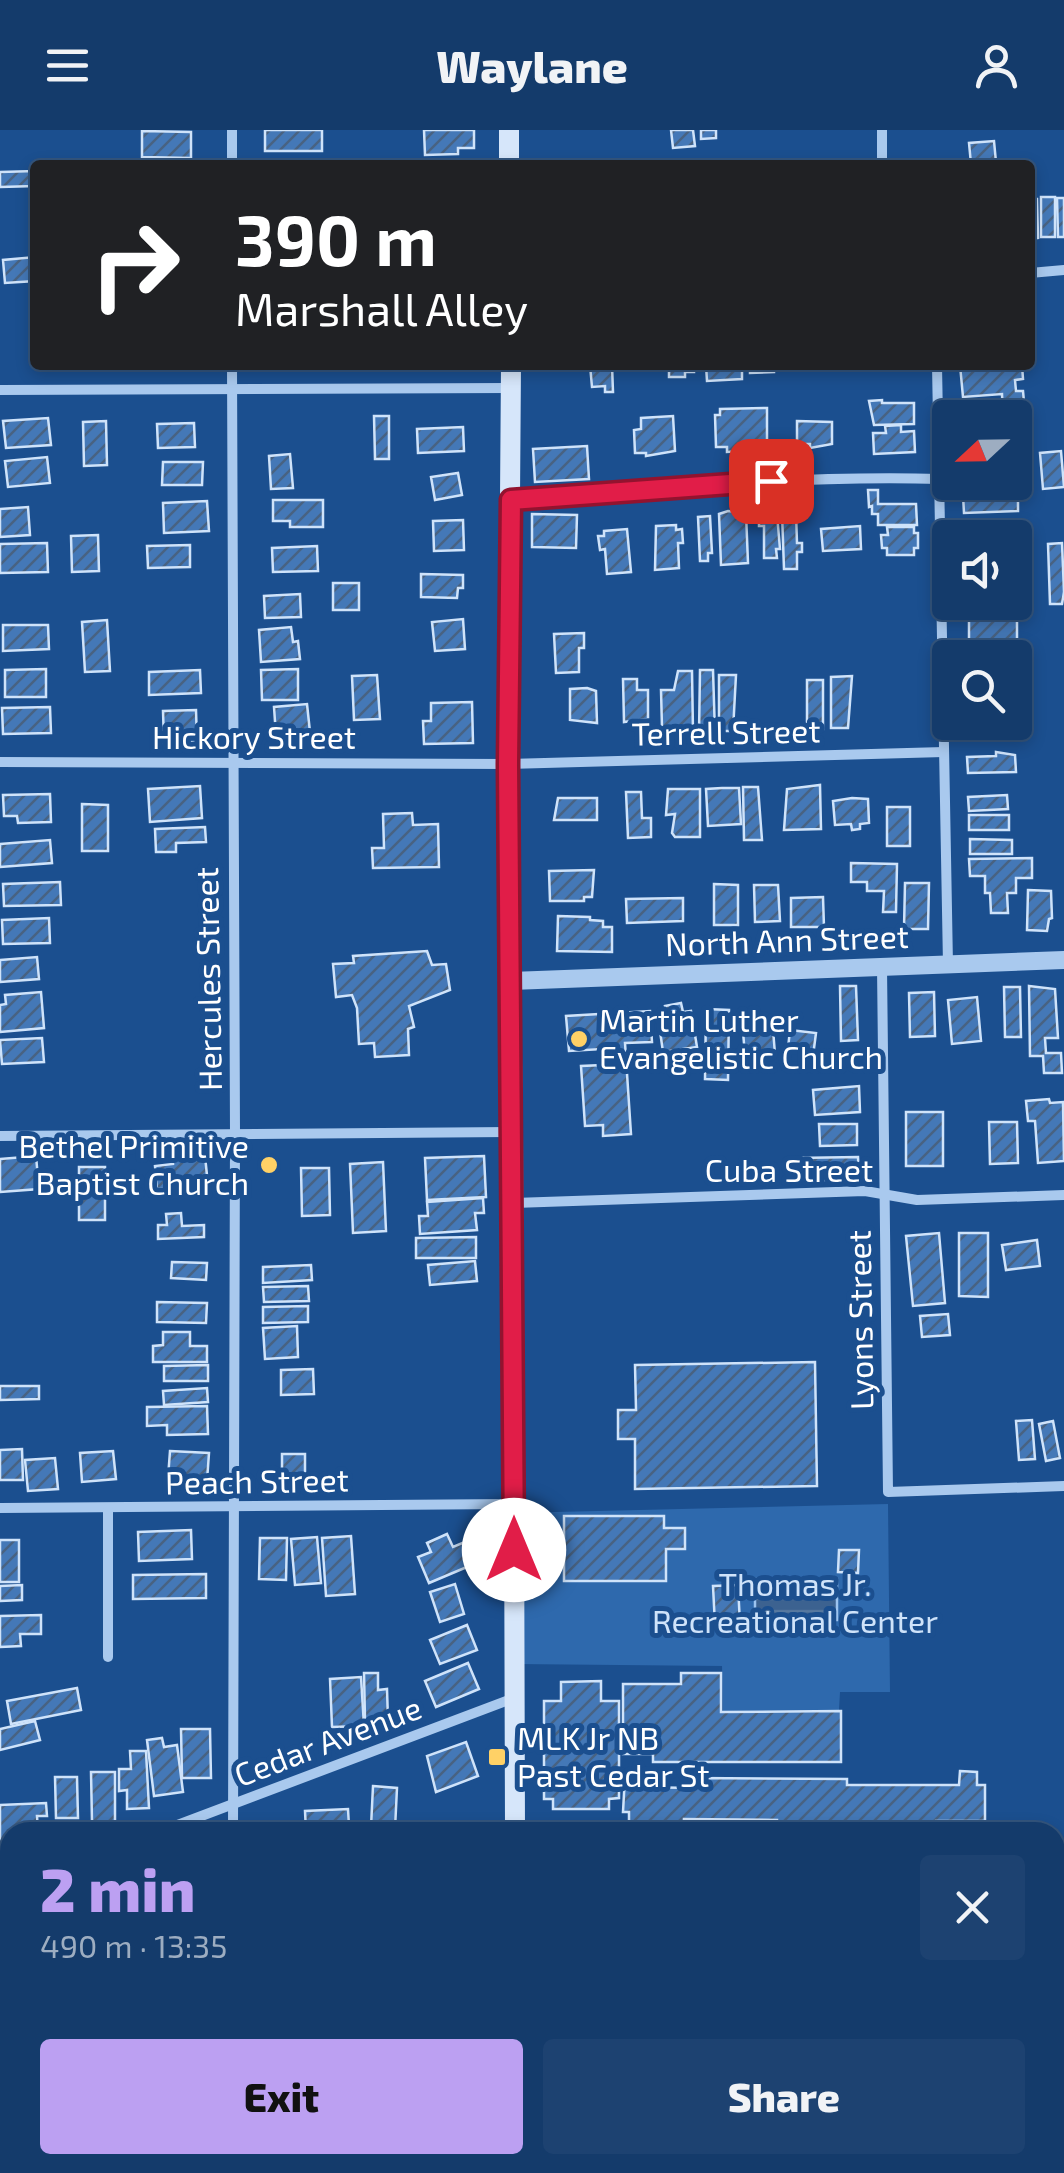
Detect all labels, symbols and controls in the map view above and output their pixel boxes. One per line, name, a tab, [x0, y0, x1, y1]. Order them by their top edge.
icon: menu	[40, 38, 95, 93]
text: Waylane	[436, 38, 628, 92]
icon: person	[969, 38, 1024, 93]
text: 390 m	[235, 196, 437, 280]
icon: right	[70, 200, 200, 330]
text: Marshall Alley	[235, 281, 528, 335]
north arrow	[932, 400, 1032, 500]
map controls	[932, 400, 1032, 740]
pin	[729, 439, 814, 524]
icon: arrive	[744, 454, 799, 509]
button: sound	[932, 520, 1032, 620]
button: search	[932, 640, 1032, 740]
street label: Terrell Street	[631, 710, 821, 752]
street label: Hickory Street	[152, 717, 356, 755]
street label: Hercules Street	[186, 867, 228, 1091]
street label: North Ann Street	[664, 916, 909, 962]
place label: Martin Luther Evangelistic Church	[599, 1000, 883, 1075]
marker: Martin Luther Evangelistic Church	[568, 1028, 590, 1050]
place label: Bethel Primitive Baptist Church	[18, 1126, 249, 1201]
street label: Cuba Street	[705, 1150, 873, 1188]
marker: Bethel Primitive Baptist Church	[258, 1154, 280, 1176]
street label: Lyons Street	[838, 1230, 880, 1410]
street label: Peach Street	[165, 1459, 349, 1501]
position arrow	[462, 1498, 566, 1602]
park label: Thomas Jr. Recreational Center	[652, 1564, 938, 1639]
street label: Cedar Avenue	[228, 1687, 426, 1793]
place label: MLK Jr NB Past Cedar St	[517, 1718, 709, 1793]
marker: MLK Jr NB Past Cedar St	[486, 1746, 508, 1768]
text: 2 min	[40, 1852, 195, 1924]
button: close	[920, 1855, 1025, 1960]
text: 490 m · 13:35	[40, 1926, 227, 1964]
button: Exit	[40, 2039, 523, 2154]
button: Share	[543, 2039, 1025, 2154]

